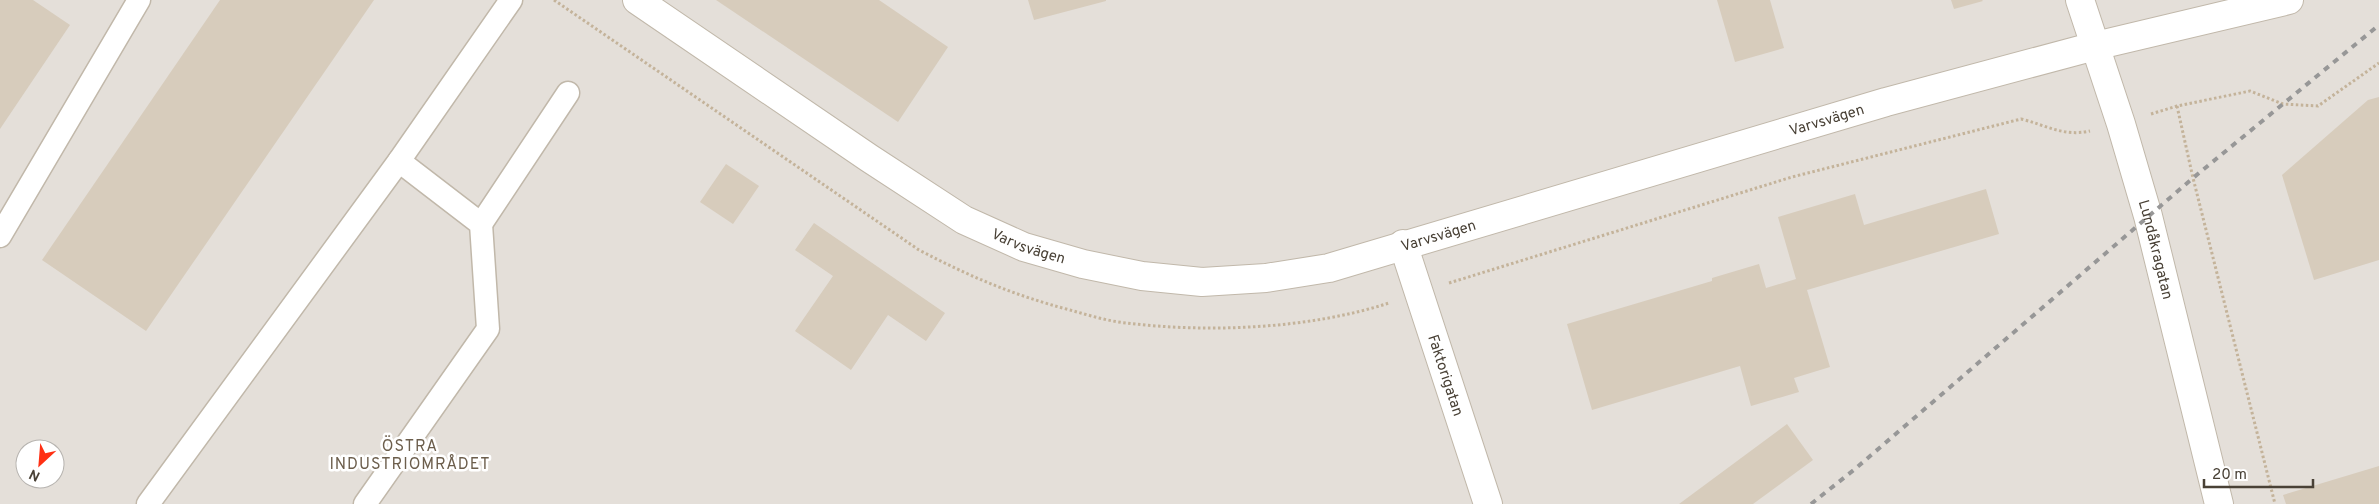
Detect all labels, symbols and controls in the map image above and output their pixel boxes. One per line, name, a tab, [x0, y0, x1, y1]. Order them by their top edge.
street label: Varvsvägen	[1787, 101, 1867, 141]
street label: Lundåkragatan	[2133, 198, 2176, 302]
street label: Varvsvägen	[1399, 217, 1479, 257]
street label: Varvsvägen	[988, 226, 1067, 269]
street label: Faktorigatan	[1422, 332, 1467, 419]
district label: ÖSTRA INDUSTRIOMRÅDET	[329, 435, 491, 475]
north arrow	[15, 439, 65, 489]
scale bar	[2204, 456, 2313, 488]
text: N	[27, 464, 43, 484]
text: 20 m	[2212, 466, 2247, 485]

